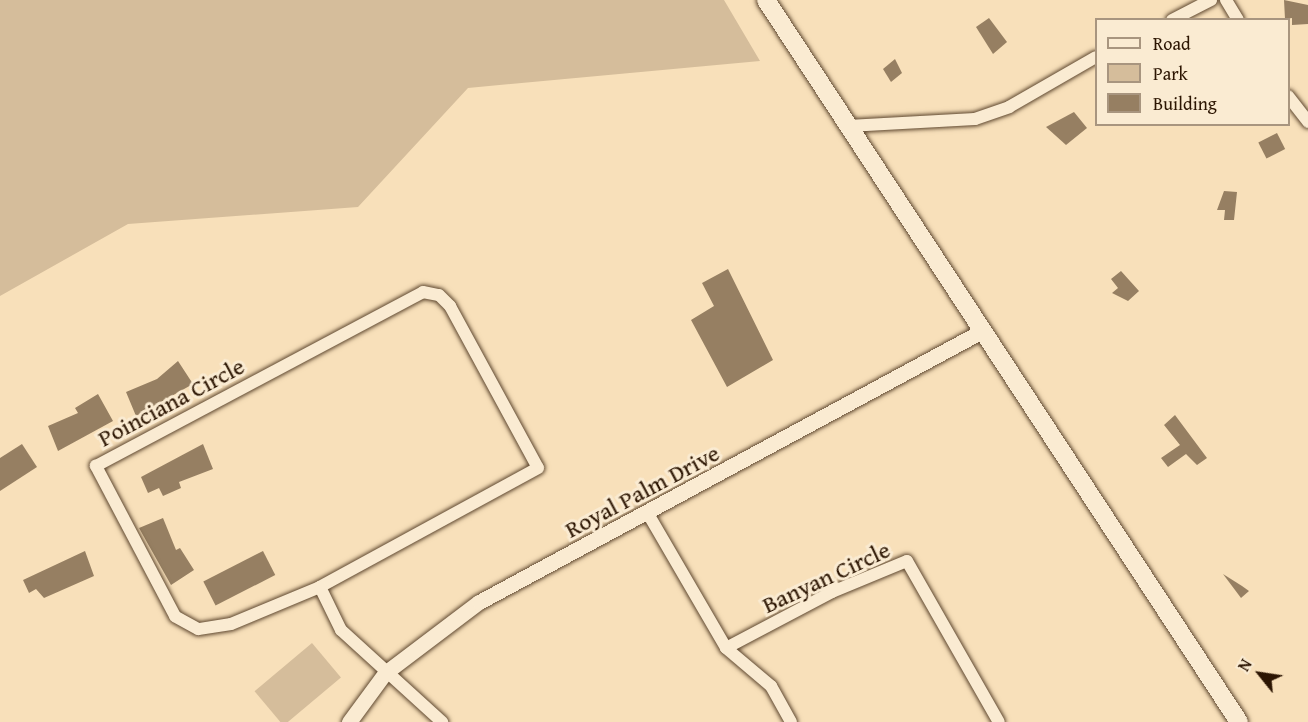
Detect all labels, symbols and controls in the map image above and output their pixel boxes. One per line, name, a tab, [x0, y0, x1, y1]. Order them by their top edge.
legend	[1095, 18, 1290, 126]
text: Road	[1153, 30, 1191, 57]
text: Park	[1153, 60, 1188, 87]
text: Building	[1153, 90, 1217, 117]
street label: Poinciana Circle	[93, 351, 249, 453]
street label: Royal Palm Drive	[560, 438, 724, 544]
street label: Banyan Circle	[758, 535, 894, 619]
north arrow	[1230, 644, 1290, 704]
text: N	[1231, 654, 1257, 676]

